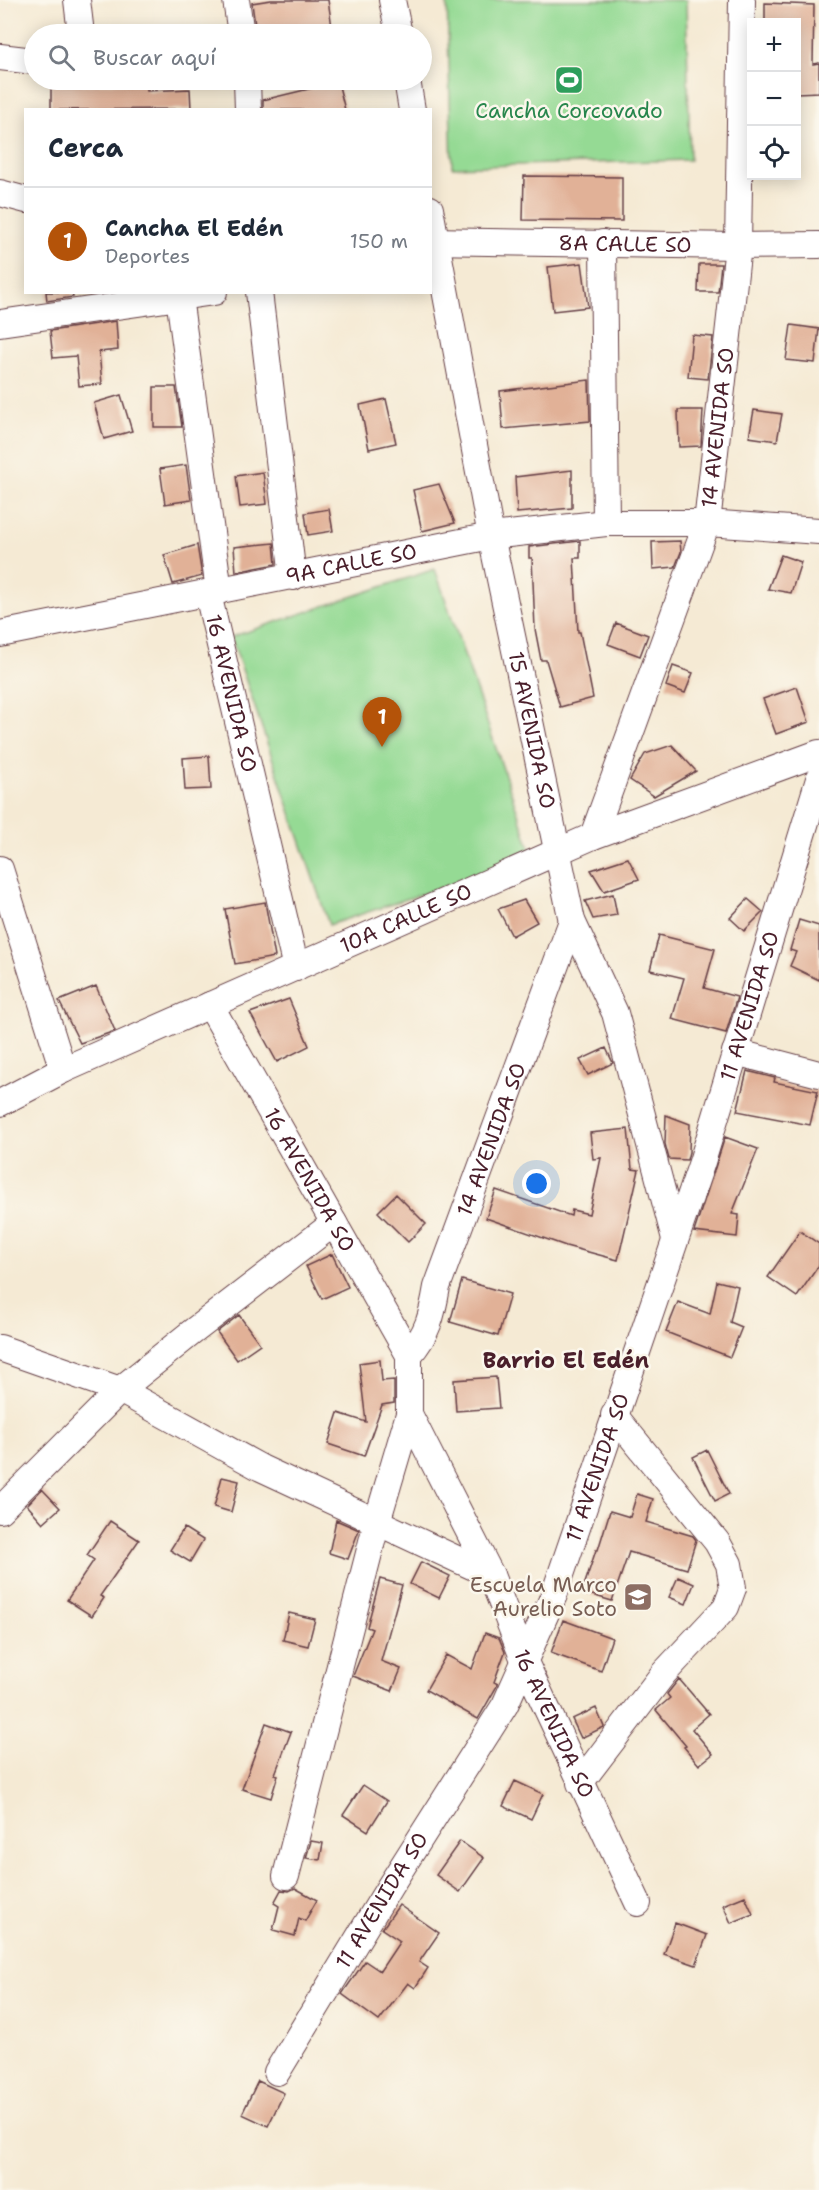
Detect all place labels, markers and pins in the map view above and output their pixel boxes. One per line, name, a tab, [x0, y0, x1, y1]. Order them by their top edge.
sports icon: Cancha Corcovado	[553, 64, 585, 96]
place label: Cancha Corcovado	[475, 97, 663, 125]
pin: 1	[362, 698, 401, 747]
place label: Escuela Marco Aurelio Soto	[470, 1571, 617, 1623]
school or university icon: Escuela Marco Aurelio Soto	[622, 1581, 654, 1613]

